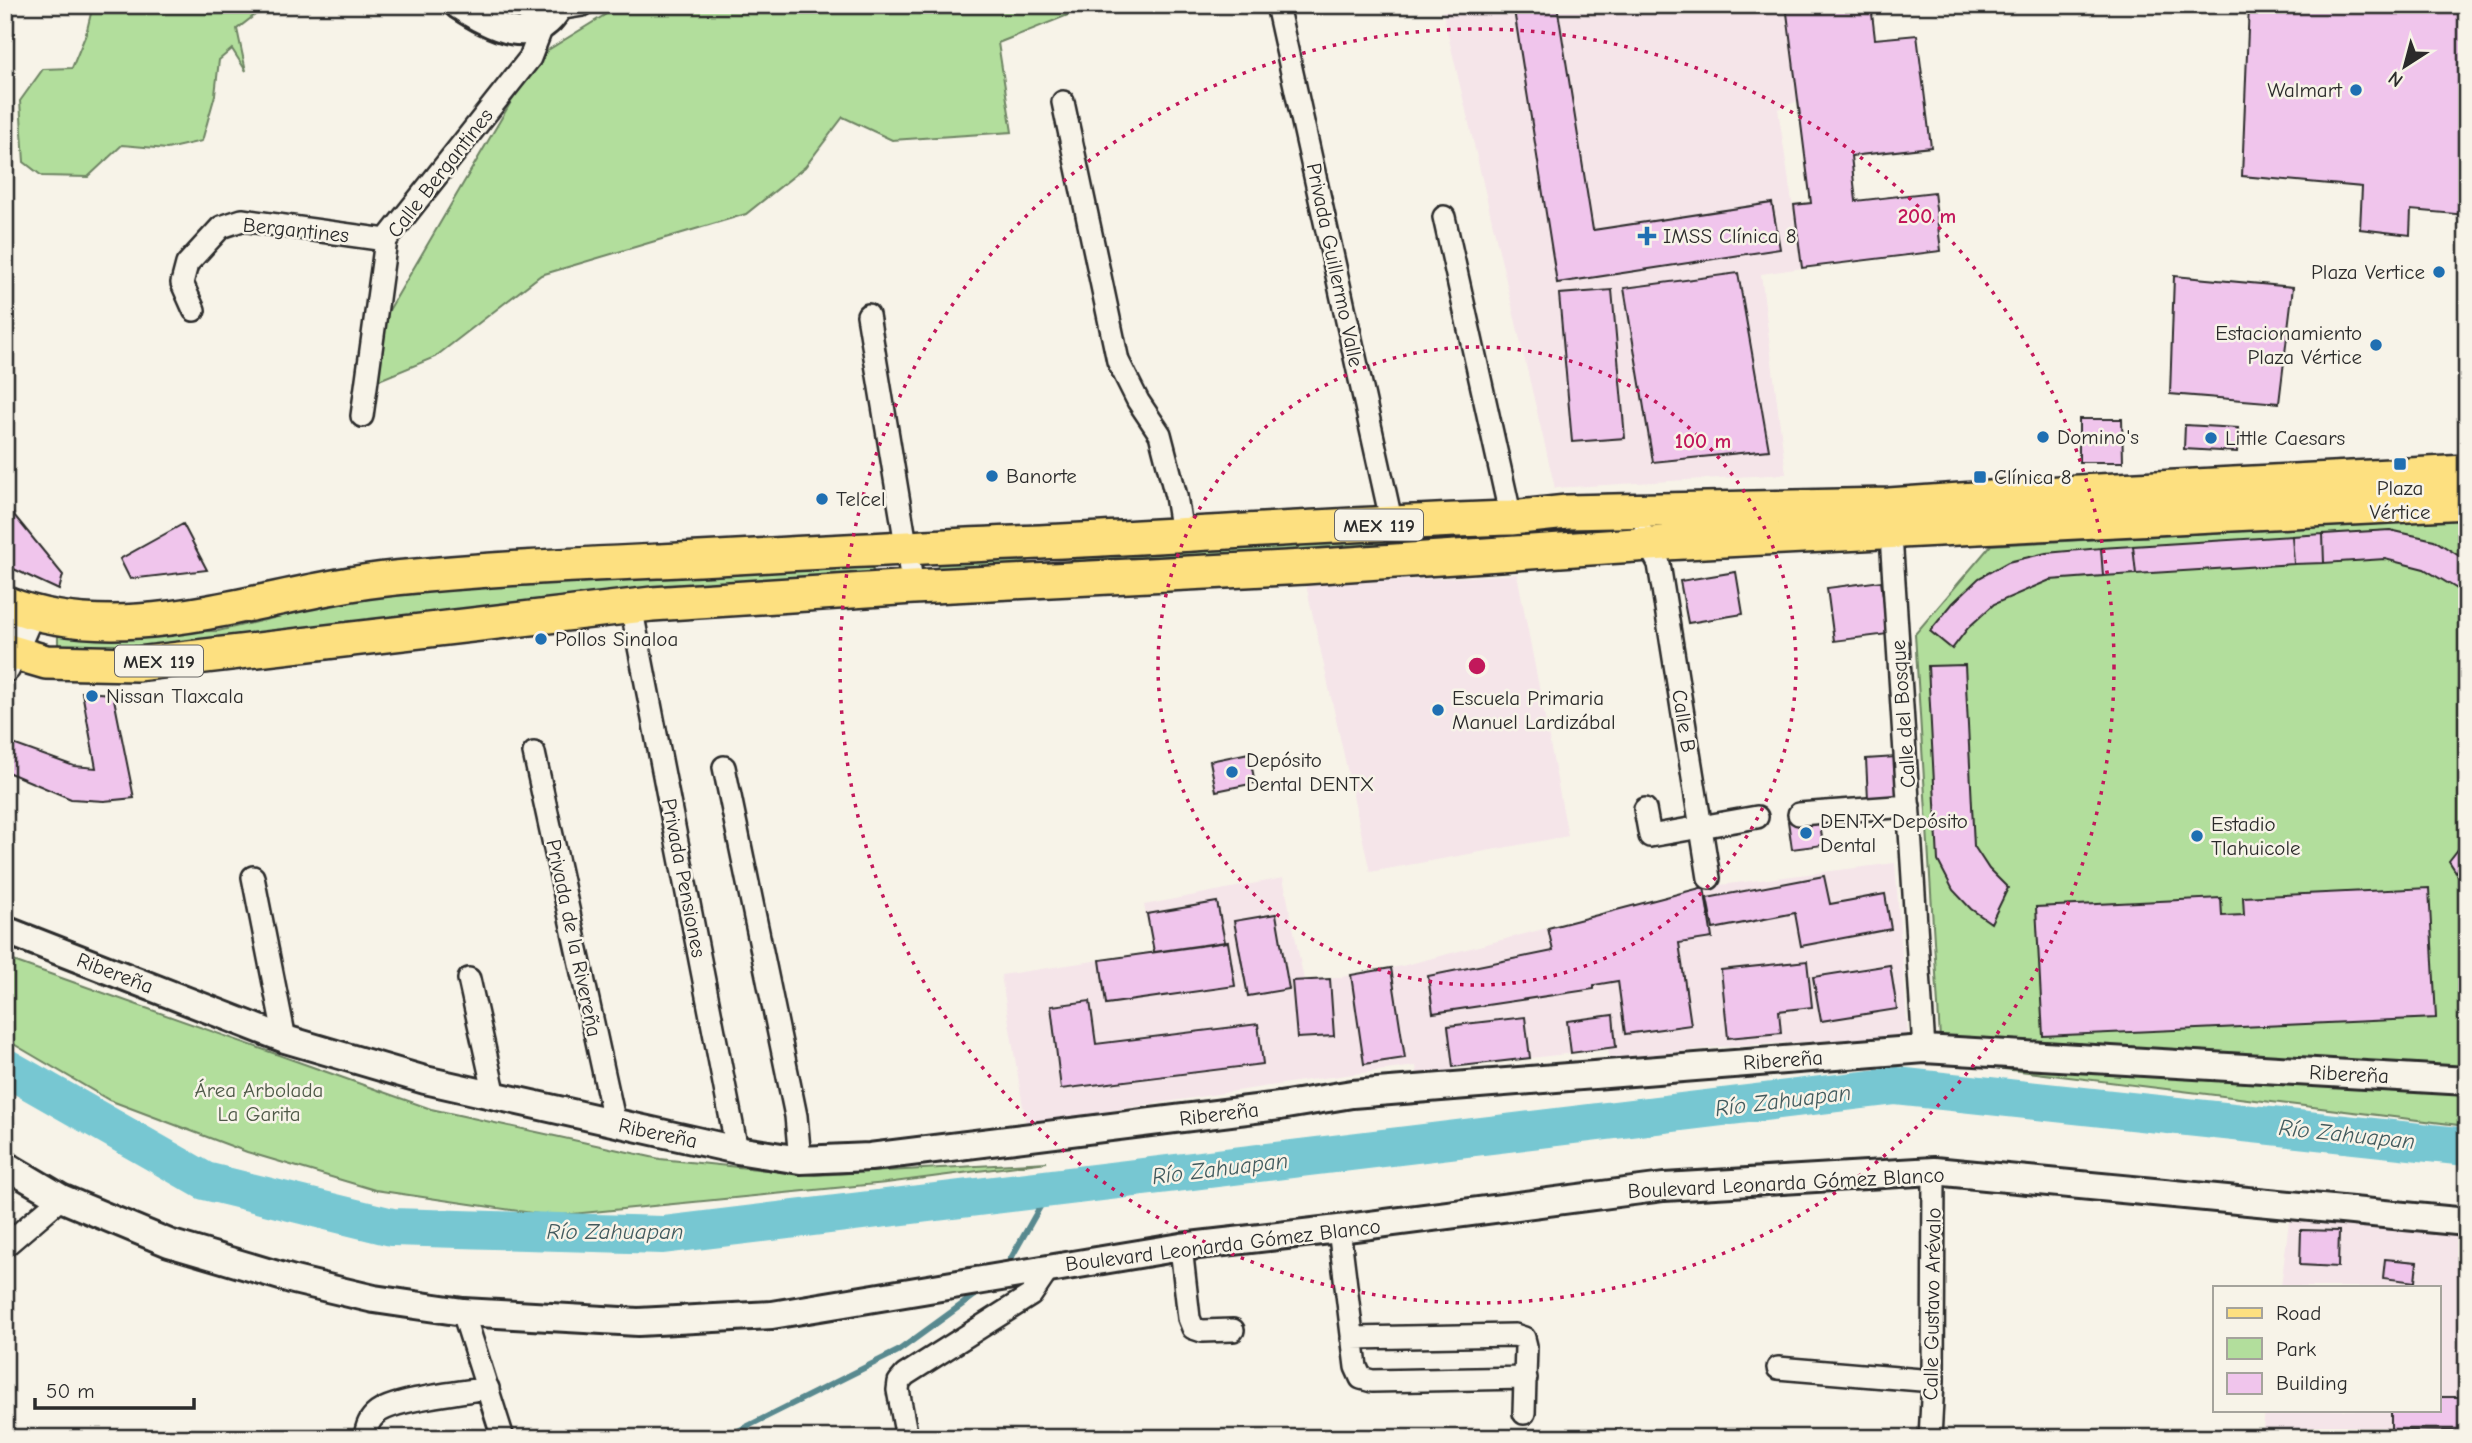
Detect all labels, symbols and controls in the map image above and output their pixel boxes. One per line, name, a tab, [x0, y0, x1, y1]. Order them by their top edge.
north arrow	[2370, 32, 2440, 102]
text: N	[2384, 66, 2407, 91]
place label: Walmart	[2267, 78, 2343, 102]
marker: Walmart	[2348, 82, 2364, 98]
street label: Calle Bergantines	[382, 104, 498, 242]
street label: Privada Guillermo Valle	[1302, 161, 1368, 369]
text: 200 m	[1898, 204, 1956, 228]
street label: Bergantines	[242, 213, 350, 247]
place label: IMSS Clínica 8	[1663, 224, 1796, 248]
marker: IMSS Clínica 8	[1637, 226, 1657, 246]
place label: Plaza Vertice	[2311, 260, 2425, 284]
marker: Plaza Vertice	[2431, 264, 2447, 280]
place label: Estacionamiento Plaza Vértice	[2215, 321, 2362, 369]
marker: Estacionamiento Plaza Vértice	[2368, 337, 2384, 353]
place label: Domino's	[2057, 425, 2139, 449]
place label: Little Caesars	[2225, 426, 2345, 450]
text: 100 m	[1675, 429, 1731, 453]
marker: Domino's	[2035, 429, 2051, 445]
marker: Little Caesars	[2203, 430, 2219, 446]
marker: Plaza Vértice	[2392, 456, 2408, 472]
place label: Banorte	[1006, 464, 1077, 488]
place label: Clínica 8	[1994, 465, 2071, 489]
marker: Banorte	[984, 468, 1000, 484]
marker: Clínica 8	[1972, 469, 1988, 485]
place label: Plaza Vértice	[2370, 476, 2430, 524]
place label: Telcel	[836, 487, 886, 511]
marker: Telcel	[814, 491, 830, 507]
road number: MEX 119	[1335, 510, 1423, 540]
place label: Pollos Sinaloa	[555, 627, 678, 651]
marker: Pollos Sinaloa	[533, 631, 549, 647]
street label: Calle del Bosque	[1886, 639, 1920, 789]
road number: MEX 119	[115, 646, 203, 676]
centre of rings	[1465, 654, 1489, 678]
place label: Nissan Tlaxcala	[106, 684, 244, 708]
place label: Escuela Primaria Manuel Lardizábal	[1452, 686, 1616, 734]
marker: Nissan Tlaxcala	[84, 688, 100, 704]
street label: Calle B	[1667, 688, 1701, 754]
marker: Escuela Primaria Manuel Lardizábal	[1430, 702, 1446, 718]
place label: Depósito Dental DENTX	[1246, 748, 1374, 796]
marker: Depósito Dental DENTX	[1224, 764, 1240, 780]
street label: Privada Pensiones	[657, 796, 711, 960]
place label: DENTX Depósito Dental	[1820, 809, 1968, 857]
place label: Estadio Tlahuicole	[2211, 812, 2301, 860]
marker: DENTX Depósito Dental	[1798, 825, 1814, 841]
marker: Estadio Tlahuicole	[2189, 828, 2205, 844]
street label: Privada de la Rivereña	[541, 837, 607, 1039]
street label: Ribereña	[73, 947, 157, 999]
street label: Ribereña	[1742, 1045, 1824, 1075]
street label: Ribereña	[2308, 1060, 2390, 1088]
park label: Área Arbolada La Garita	[195, 1078, 323, 1126]
water label: Río Zahuapan	[1713, 1079, 1853, 1122]
street label: Ribereña	[1178, 1097, 1260, 1131]
street label: Ribereña	[616, 1113, 700, 1153]
water label: Río Zahuapan	[2277, 1114, 2416, 1155]
water label: Río Zahuapan	[1150, 1147, 1290, 1190]
street label: Boulevard Leonarda Gómez Blanco	[1627, 1163, 1945, 1203]
street label: Calle Gustavo Arévalo	[1918, 1207, 1946, 1401]
street label: Boulevard Leonarda Gómez Blanco	[1064, 1214, 1382, 1276]
water label: Río Zahuapan	[546, 1218, 684, 1245]
legend	[2213, 1286, 2440, 1412]
text: Road	[2276, 1301, 2321, 1325]
text: Park	[2276, 1337, 2316, 1361]
scale bar	[35, 1366, 194, 1410]
text: Building	[2276, 1371, 2348, 1395]
text: 50 m	[46, 1379, 95, 1403]

